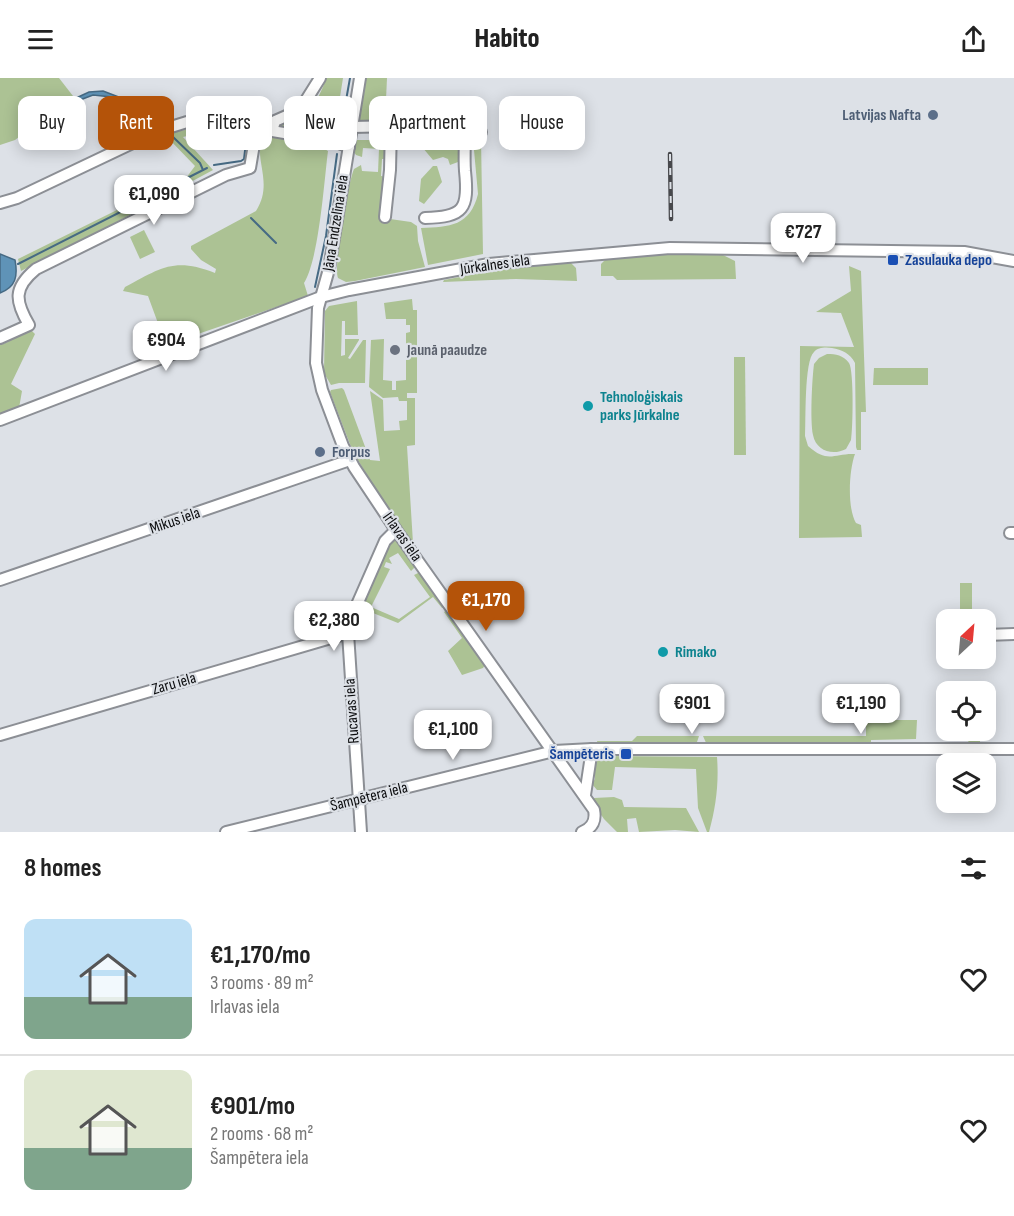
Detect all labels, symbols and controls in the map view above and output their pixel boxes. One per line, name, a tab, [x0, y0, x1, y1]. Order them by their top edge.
icon: menu	[24, 23, 57, 56]
text: Habito	[475, 23, 539, 55]
icon: share	[957, 23, 990, 56]
chip: Buy	[18, 96, 86, 150]
chip: Rent	[98, 96, 174, 150]
chip: Filters	[186, 96, 272, 150]
chip: New	[284, 96, 357, 150]
chip: Apartment	[369, 96, 487, 150]
chip: House	[499, 96, 585, 150]
place label: Latvijas Nafta	[842, 106, 921, 125]
marker: Latvijas Nafta	[926, 108, 940, 122]
street label: Jāņa Endzelīna iela	[319, 174, 353, 273]
pin: €1,090	[105, 175, 203, 226]
text: €1,090	[128, 182, 180, 206]
pin: €727	[767, 213, 839, 264]
text: €727	[785, 220, 821, 244]
street label: Jūrkalnes iela	[458, 251, 531, 279]
place label: Zasulauka depo	[905, 251, 992, 270]
marker: Zasulauka depo	[886, 253, 900, 267]
pin: €904	[130, 321, 202, 372]
text: €904	[147, 328, 185, 352]
place label: Jaunā paaudze	[406, 341, 487, 360]
marker: Jaunā paaudze	[388, 343, 402, 357]
place label: Tehnoloģiskais parks Jūrkalne	[600, 388, 683, 425]
marker: Tehnoloģiskais parks Jūrkalne	[581, 399, 595, 413]
place label: Forpus	[332, 443, 370, 462]
marker: Forpus	[313, 445, 327, 459]
street label: Mikus iela	[147, 504, 203, 538]
street label: Irlavas iela	[378, 509, 426, 565]
pin: €1,170	[437, 581, 535, 632]
text: €1,170	[461, 588, 511, 612]
pin: €2,380	[285, 601, 383, 652]
text: €2,380	[308, 608, 360, 632]
north arrow	[936, 609, 996, 669]
map controls	[936, 609, 996, 813]
place label: Rimako	[675, 643, 717, 662]
marker: Rimako	[656, 645, 670, 659]
street label: Zaru iela	[150, 669, 198, 699]
street label: Rucavas iela	[340, 678, 364, 744]
button: locate	[936, 681, 996, 741]
pin: €901	[656, 684, 728, 735]
pin: €1,190	[812, 684, 910, 735]
text: €901	[673, 691, 711, 715]
text: €1,190	[836, 691, 886, 715]
pin: €1,100	[404, 710, 502, 761]
text: €1,100	[428, 717, 478, 741]
place label: Šampēteris	[550, 745, 614, 764]
marker: Šampēteris	[619, 747, 633, 761]
button: layers	[936, 753, 996, 813]
street label: Šampētera iela	[328, 778, 410, 816]
icon: filters	[957, 852, 990, 885]
text: 8 homes	[24, 853, 102, 884]
text: €1,170/mo	[210, 940, 311, 971]
icon: home	[72, 943, 144, 1015]
icon: heart	[957, 963, 990, 996]
text: 3 rooms · 89 m²	[210, 971, 314, 995]
text: Irlavas iela	[210, 995, 280, 1019]
text: €901/mo	[210, 1091, 295, 1122]
icon: home	[72, 1094, 144, 1166]
icon: heart	[957, 1114, 990, 1147]
text: 2 rooms · 68 m²	[210, 1122, 314, 1146]
text: Šampētera iela	[210, 1146, 309, 1170]

